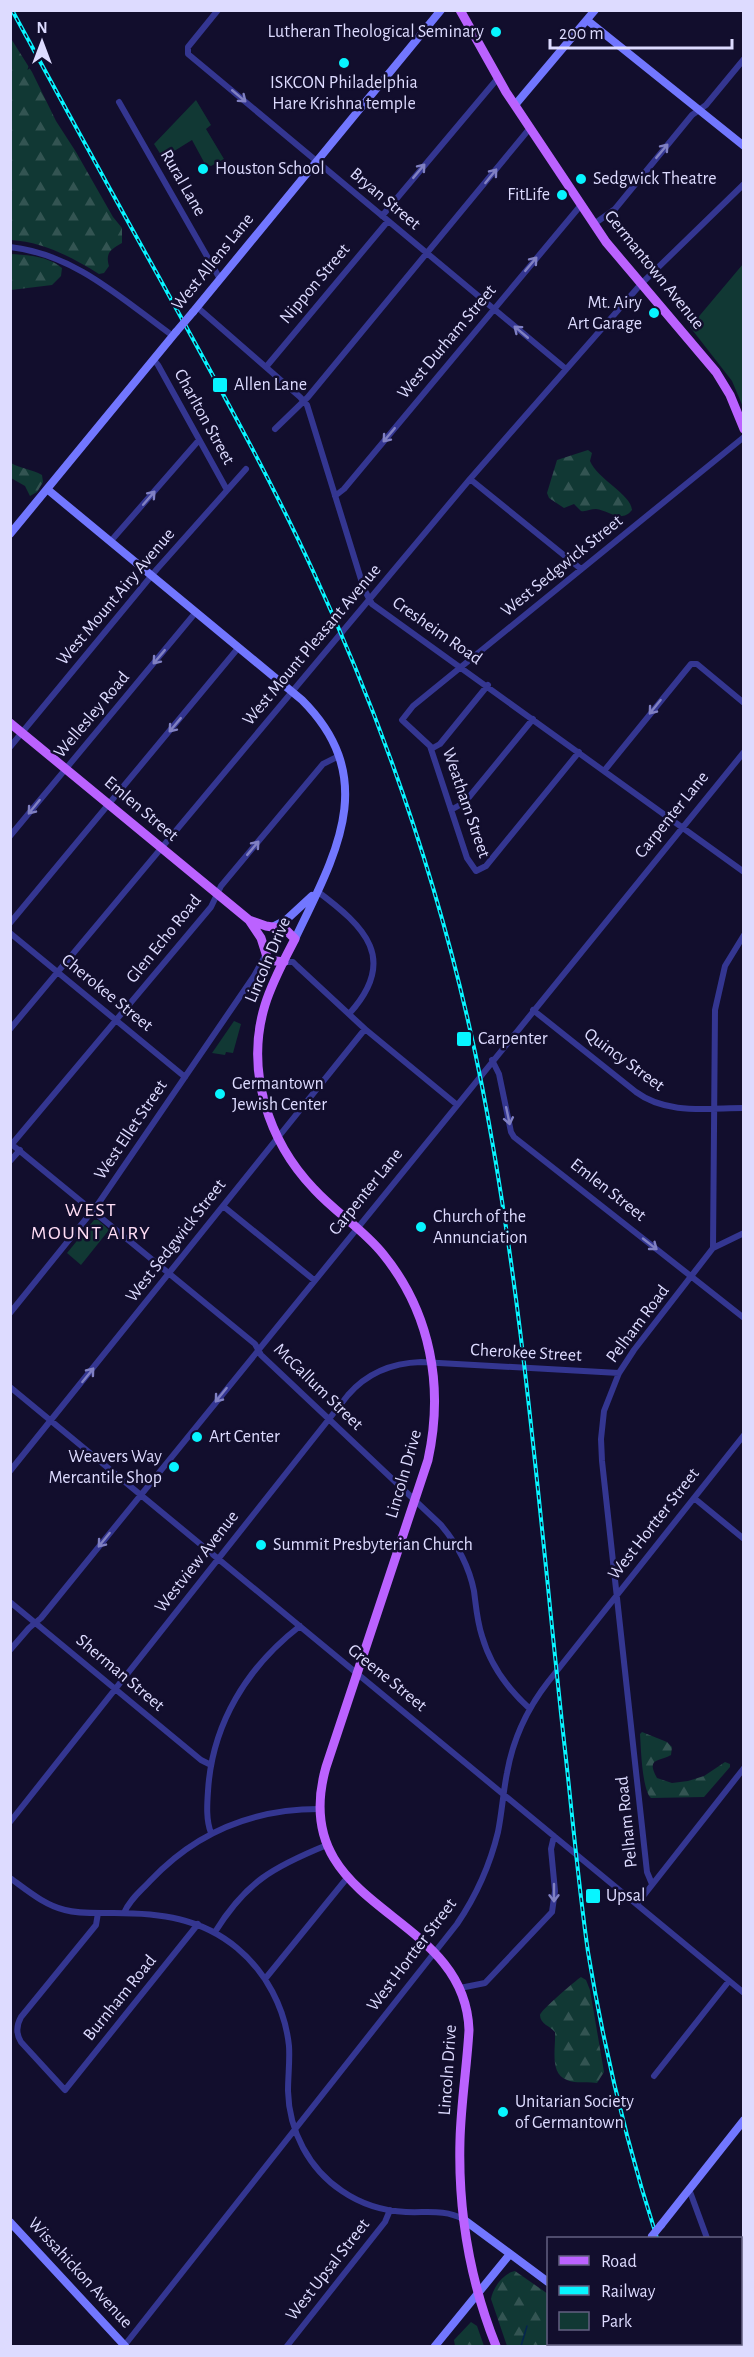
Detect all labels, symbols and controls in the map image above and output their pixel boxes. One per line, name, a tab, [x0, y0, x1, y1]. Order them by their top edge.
north arrow	[12, 12, 72, 72]
scale bar	[550, 12, 732, 50]
text: N	[36, 20, 48, 36]
place label: Lutheran Theological Seminary	[268, 23, 484, 41]
marker: Lutheran Theological Seminary	[489, 25, 503, 39]
text: 200 m	[559, 25, 604, 43]
marker: ISKCON Philadelphia Hare Krishna temple	[337, 56, 351, 70]
place label: ISKCON Philadelphia Hare Krishna temple	[270, 74, 418, 113]
one-way arrow	[231, 89, 246, 103]
one-way arrow	[656, 144, 669, 160]
street label: Rural Lane	[157, 147, 209, 219]
place label: Houston School	[215, 160, 325, 178]
marker: Houston School	[196, 162, 210, 176]
one-way arrow	[413, 163, 426, 179]
street label: Bryan Street	[346, 165, 424, 234]
one-way arrow	[484, 168, 497, 184]
place label: Sedgwick Theatre	[593, 170, 717, 188]
marker: Sedgwick Theatre	[574, 172, 588, 186]
place label: FitLife	[507, 186, 550, 204]
marker: FitLife	[555, 188, 569, 202]
street label: Germantown Avenue	[601, 207, 707, 333]
street label: West Allens Lane	[169, 210, 257, 314]
street label: Nippon Street	[277, 240, 354, 327]
one-way arrow	[524, 257, 538, 272]
street label: West Durham Street	[394, 281, 500, 402]
place label: Mt. Airy Art Garage	[567, 294, 642, 333]
marker: Mt. Airy Art Garage	[647, 306, 661, 320]
one-way arrow	[514, 325, 529, 339]
street label: Charlton Street	[170, 366, 238, 468]
marker: Allen Lane	[211, 376, 229, 394]
place label: Allen Lane	[234, 376, 307, 394]
one-way arrow	[383, 427, 396, 443]
one-way arrow	[142, 490, 156, 505]
street label: West Sedgwick Street	[498, 512, 626, 620]
street label: West Mount Airy Avenue	[54, 525, 178, 669]
street label: West Mount Pleasant Avenue	[239, 561, 385, 729]
street label: Cresheim Road	[389, 594, 485, 668]
one-way arrow	[152, 649, 166, 664]
street label: Wellesley Road	[51, 668, 133, 762]
one-way arrow	[649, 699, 662, 715]
one-way arrow	[168, 717, 181, 733]
street label: Weatham Street	[439, 746, 493, 860]
street label: Carpenter Lane	[632, 768, 712, 862]
street label: Emlen Street	[101, 773, 182, 845]
one-way arrow	[28, 799, 41, 815]
one-way arrow	[247, 840, 260, 856]
street label: Glen Echo Road	[123, 891, 205, 987]
street label: Lincoln Drive	[242, 915, 294, 1005]
street label: Cherokee Street	[58, 951, 156, 1035]
street label: Quincy Street	[581, 1025, 668, 1095]
marker: Carpenter	[455, 1030, 473, 1048]
place label: Carpenter	[478, 1030, 548, 1048]
place label: Germantown Jewish Center	[232, 1075, 327, 1114]
street label: West Ellet Street	[91, 1077, 171, 1183]
marker: Germantown Jewish Center	[213, 1087, 227, 1101]
one-way arrow	[503, 1106, 514, 1125]
street label: Carpenter Lane	[326, 1145, 406, 1239]
street label: Emlen Street	[567, 1155, 649, 1225]
street label: West Sedgwick Street	[123, 1176, 230, 1306]
district label: WEST MOUNT AIRY	[31, 1200, 151, 1243]
place label: Church of the Annunciation	[433, 1208, 528, 1247]
marker: Church of the Annunciation	[414, 1220, 428, 1234]
one-way arrow	[642, 1238, 658, 1251]
street label: Pelham Road	[603, 1282, 673, 1366]
street label: McCallum Street	[270, 1340, 366, 1434]
street label: Cherokee Street	[470, 1341, 582, 1365]
one-way arrow	[82, 1367, 95, 1383]
one-way arrow	[214, 1387, 228, 1402]
place label: Art Center	[209, 1428, 280, 1446]
street label: Lincoln Drive	[383, 1428, 425, 1520]
marker: Art Center	[190, 1430, 204, 1444]
place label: Weavers Way Mercantile Shop	[48, 1448, 162, 1487]
marker: Weavers Way Mercantile Shop	[167, 1460, 181, 1474]
street label: West Hortter Street	[605, 1465, 703, 1583]
street label: Westview Avenue	[152, 1508, 242, 1616]
one-way arrow	[97, 1532, 110, 1548]
place label: Summit Presbyterian Church	[273, 1536, 473, 1554]
marker: Summit Presbyterian Church	[254, 1538, 268, 1552]
street label: Sherman Street	[72, 1631, 168, 1715]
street label: Greene Street	[344, 1641, 430, 1715]
street label: Pelham Road	[613, 1775, 641, 1869]
one-way arrow	[548, 1883, 560, 1903]
marker: Upsal	[584, 1887, 602, 1905]
place label: Upsal	[606, 1887, 646, 1905]
street label: West Hortter Street	[364, 1895, 460, 2015]
street label: Burnham Road	[80, 1952, 160, 2044]
street label: Lincoln Drive	[436, 2024, 460, 2116]
place label: Unitarian Society of Germantown	[515, 2093, 634, 2132]
marker: Unitarian Society of Germantown	[496, 2105, 510, 2119]
street label: Wissahickon Avenue	[24, 2214, 136, 2332]
street label: West Upsal Street	[283, 2215, 373, 2324]
legend	[547, 2237, 742, 2345]
text: Road	[601, 2253, 637, 2271]
text: Railway	[601, 2283, 656, 2301]
text: Park	[601, 2313, 633, 2331]

